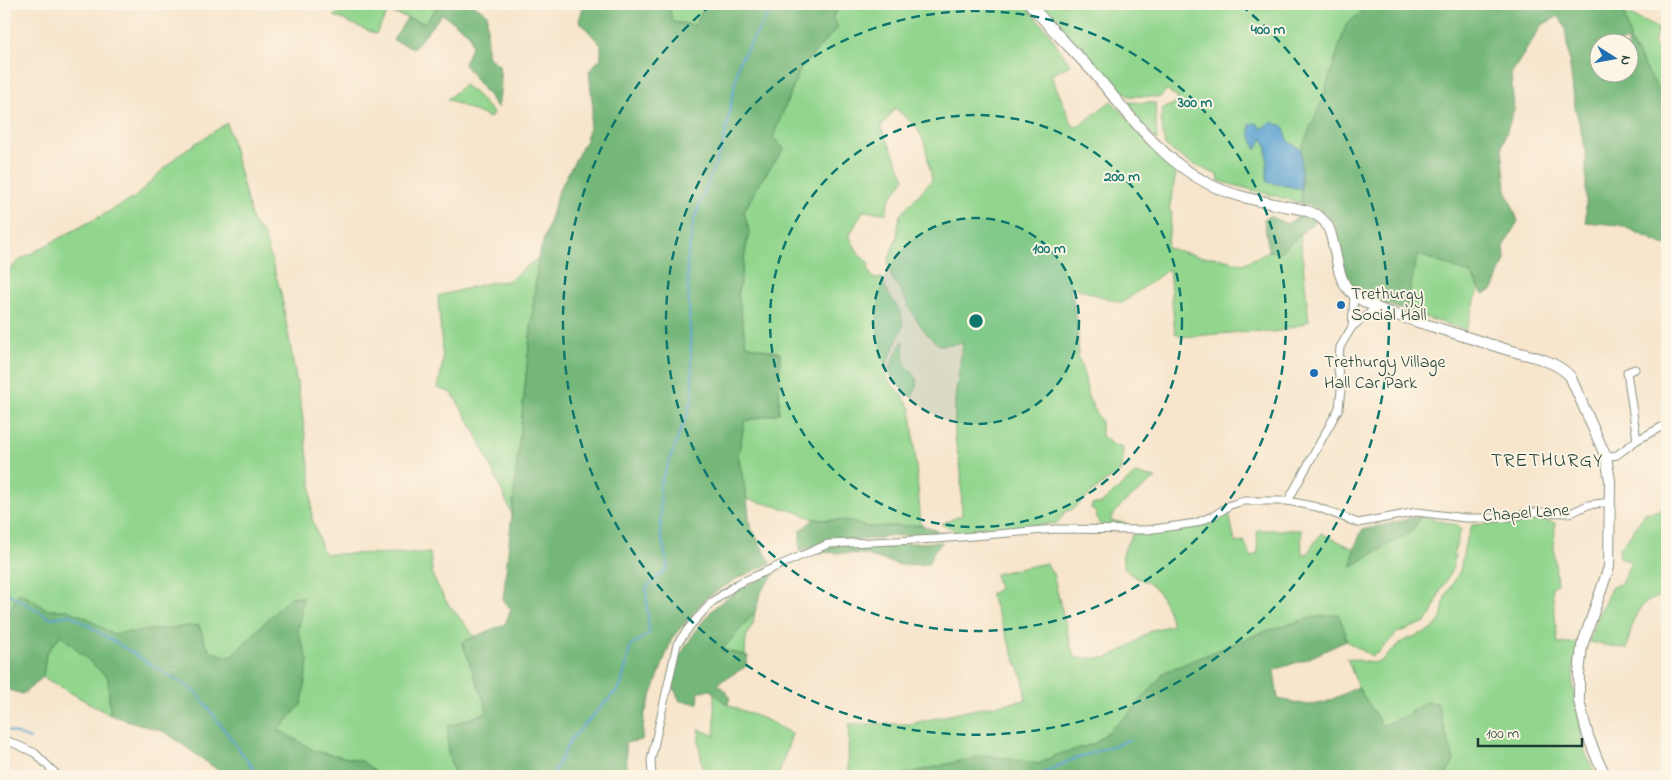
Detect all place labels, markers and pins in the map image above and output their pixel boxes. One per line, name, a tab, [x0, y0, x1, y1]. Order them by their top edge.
place label: Trethurgy Social Hall	[1351, 282, 1427, 329]
marker: Trethurgy Social Hall	[1335, 299, 1347, 311]
centre of rings	[967, 312, 985, 330]
place label: Trethurgy Village Hall Car Park	[1324, 350, 1446, 397]
marker: Trethurgy Village Hall Car Park	[1308, 367, 1320, 379]

